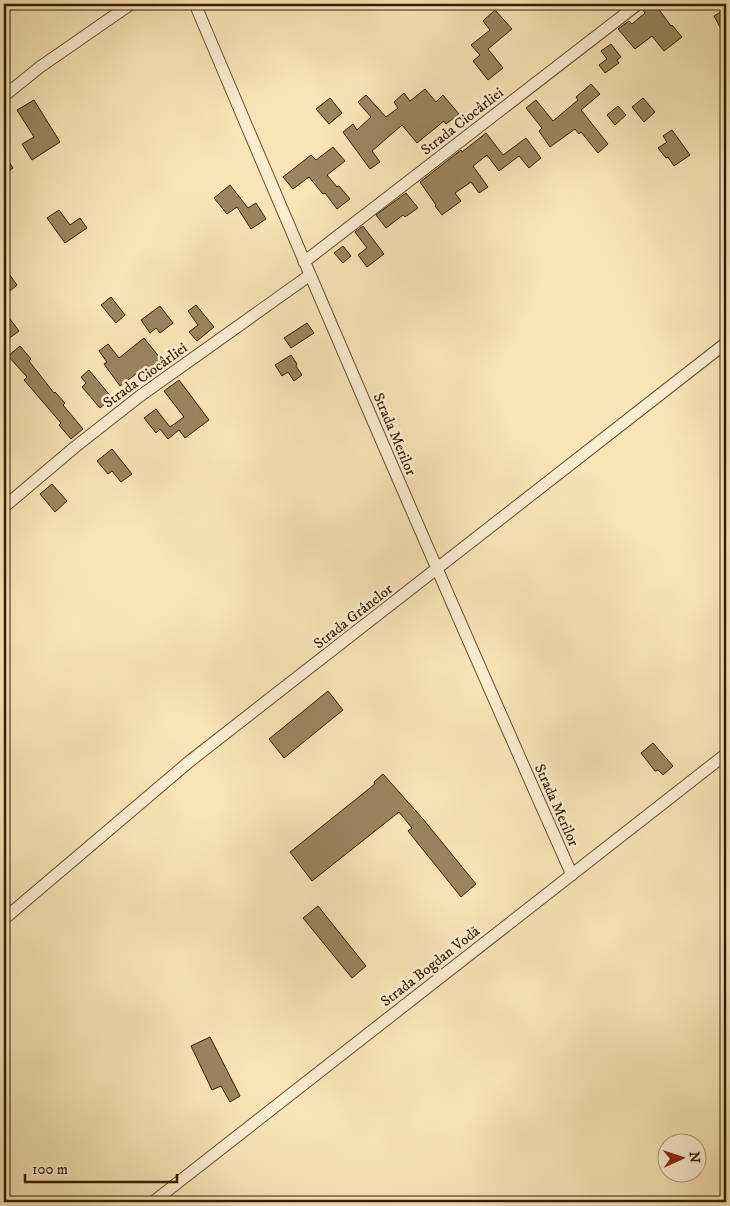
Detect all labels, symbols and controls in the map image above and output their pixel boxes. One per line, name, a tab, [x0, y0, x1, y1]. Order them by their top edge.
street label: Strada Ciocârliei	[417, 83, 507, 160]
street label: Strada Ciocârliei	[99, 338, 191, 412]
street label: Strada Merilor	[369, 390, 421, 479]
street label: Strada Grânelor	[310, 579, 397, 653]
street label: Strada Merilor	[530, 761, 583, 850]
street label: Strada Bogdan Vodă	[377, 921, 484, 1011]
north arrow	[658, 1134, 708, 1184]
scale bar	[25, 1151, 178, 1183]
text: N	[685, 1151, 703, 1164]
text: 100 m	[32, 1160, 68, 1179]

